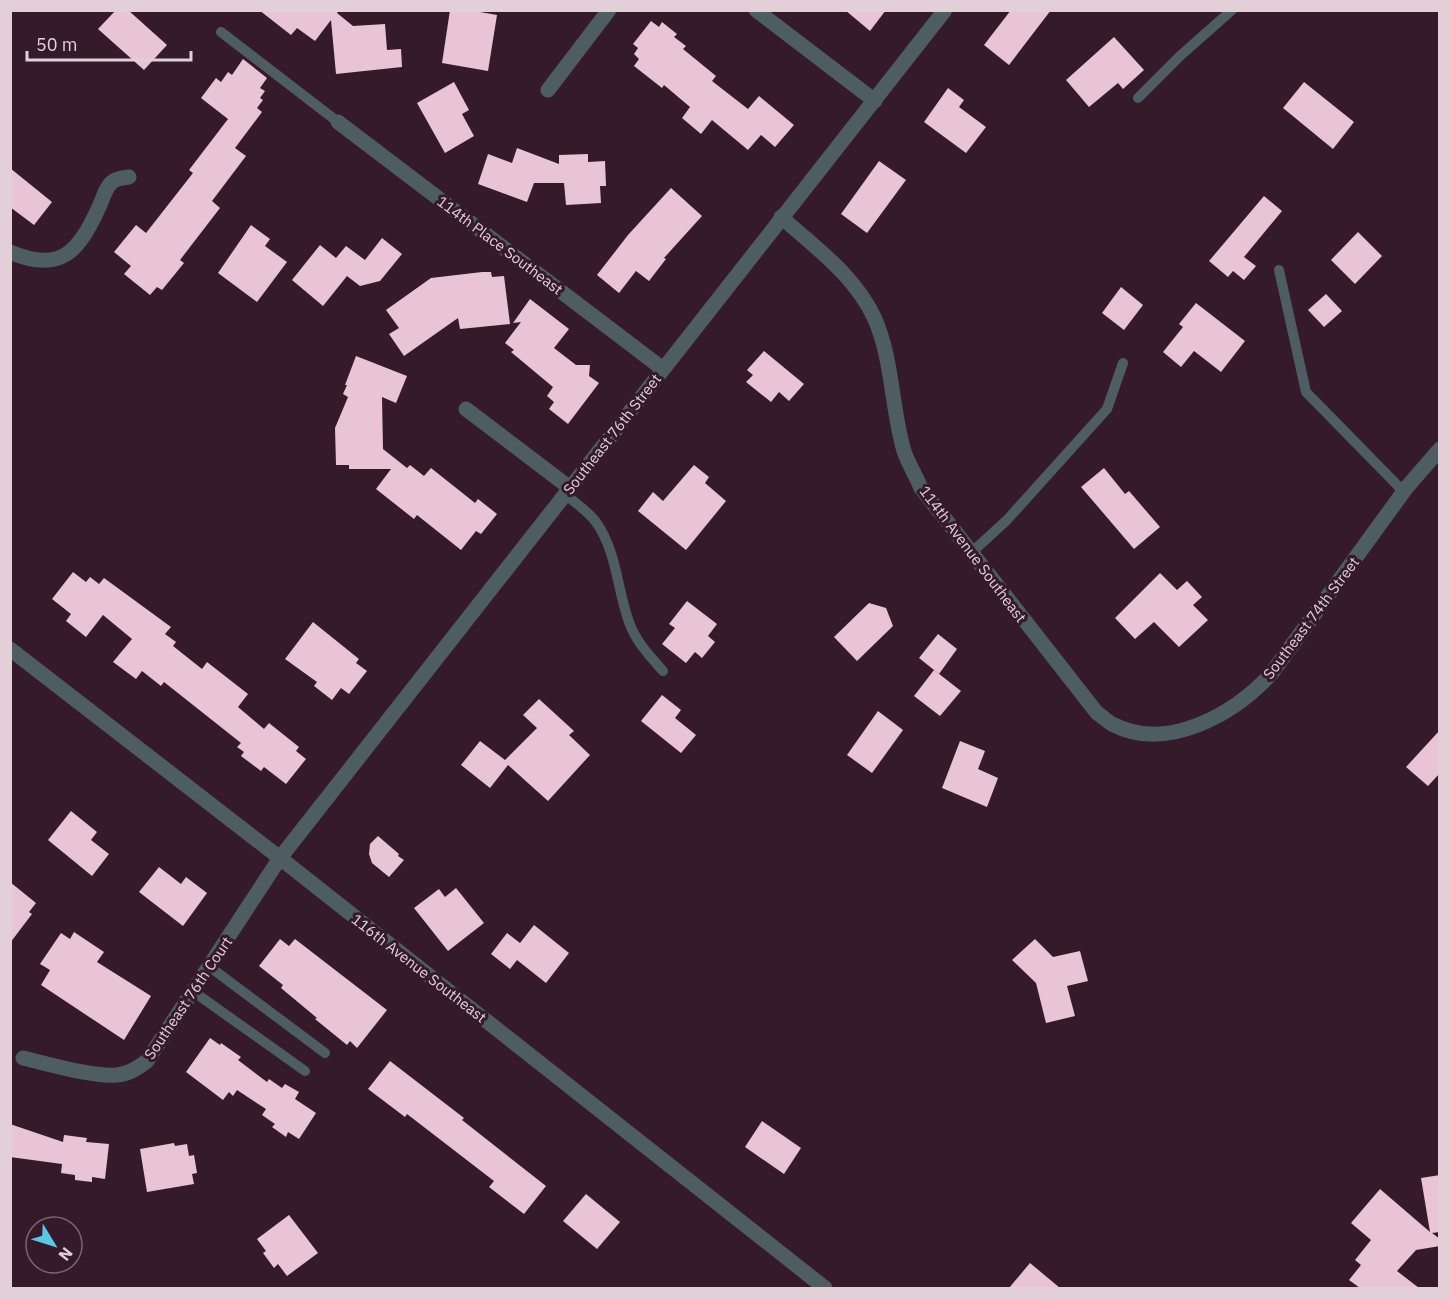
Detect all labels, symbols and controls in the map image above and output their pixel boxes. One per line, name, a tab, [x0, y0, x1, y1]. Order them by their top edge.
scale bar	[27, 24, 190, 62]
text: 50 m	[36, 33, 78, 56]
street label: 114th Place Southeast	[433, 191, 567, 299]
street label: Southeast 76th Street	[559, 370, 665, 498]
street label: 114th Avenue Southeast	[915, 482, 1031, 626]
street label: Southeast 74th Street	[1259, 553, 1363, 683]
street label: 116th Avenue Southeast	[348, 909, 490, 1027]
street label: Southeast 76th Court	[140, 933, 236, 1063]
north arrow	[24, 1215, 84, 1275]
text: N	[54, 1244, 77, 1265]

